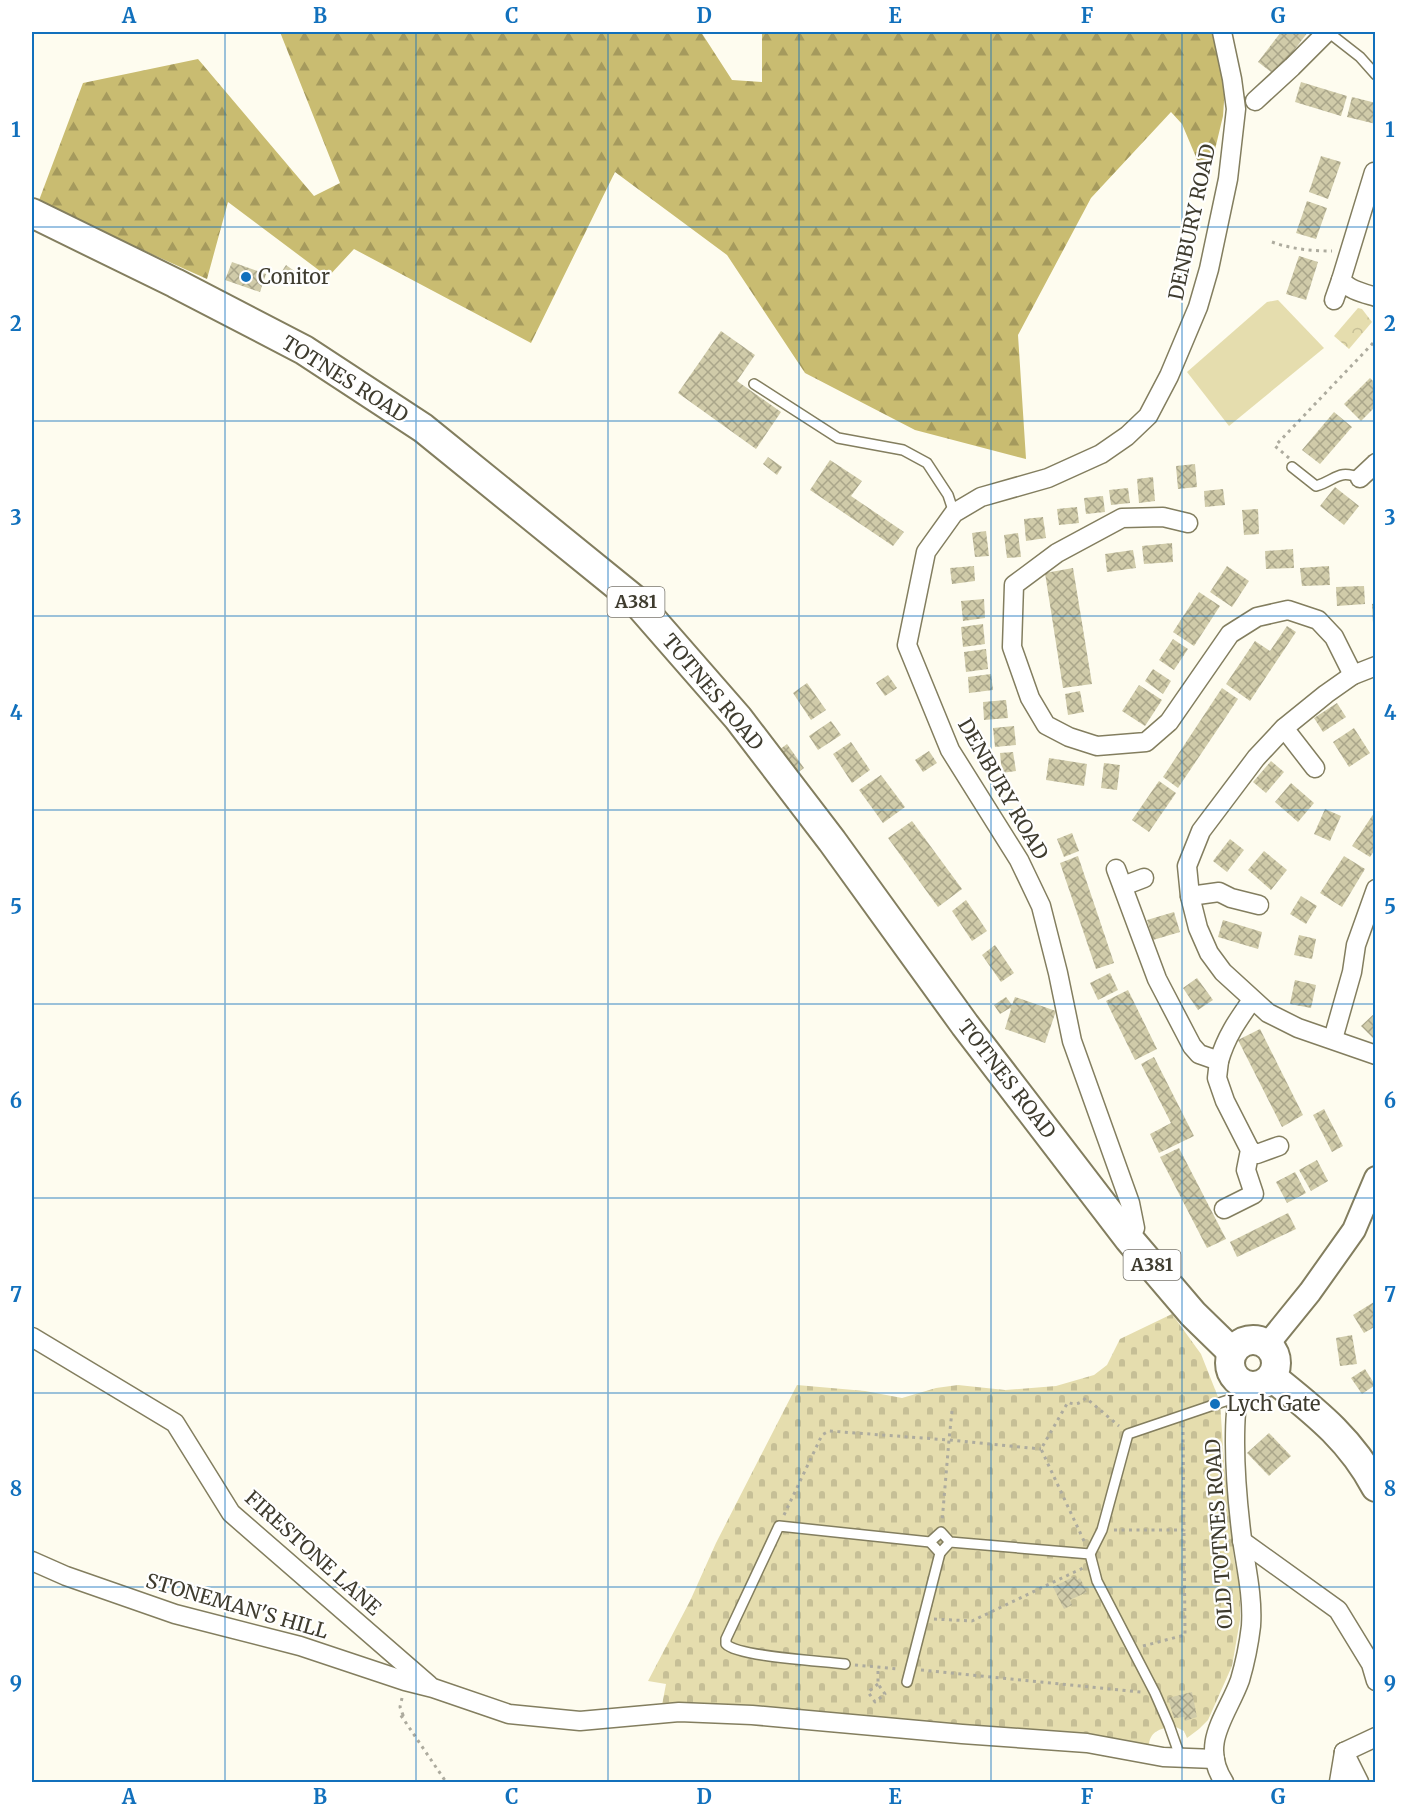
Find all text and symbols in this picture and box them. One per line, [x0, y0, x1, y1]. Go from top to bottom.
text: A [121, 3, 137, 28]
text: B [313, 3, 327, 28]
text: C [505, 3, 519, 28]
text: D [696, 3, 712, 28]
text: E [888, 3, 902, 28]
text: F [1081, 3, 1094, 28]
text: G [1271, 3, 1286, 28]
text: 1 [11, 117, 21, 142]
text: 1 [1385, 117, 1395, 142]
street label: DENBURY ROAD [1163, 142, 1220, 302]
place label: Conitor [258, 264, 330, 289]
marker: Conitor [239, 270, 253, 284]
text: 2 [10, 311, 22, 336]
text: 2 [1384, 311, 1396, 336]
street label: TOTNES ROAD [278, 330, 413, 427]
text: 3 [10, 505, 22, 530]
text: 3 [1384, 505, 1396, 530]
road number: A381 [608, 587, 664, 617]
street label: TOTNES ROAD [657, 628, 769, 755]
text: 4 [10, 700, 23, 725]
text: 4 [1384, 700, 1397, 725]
street label: DENBURY ROAD [953, 714, 1054, 864]
text: 5 [10, 894, 22, 919]
text: 5 [1384, 894, 1396, 919]
street label: TOTNES ROAD [953, 1014, 1062, 1143]
text: 6 [10, 1088, 22, 1113]
text: 6 [1384, 1088, 1396, 1113]
road number: A381 [1124, 1250, 1180, 1280]
text: 7 [10, 1282, 22, 1307]
text: 7 [1384, 1282, 1396, 1307]
place label: Lych Gate [1227, 1391, 1320, 1416]
marker: Lych Gate [1208, 1397, 1222, 1411]
street label: OLD TOTNES ROAD [1199, 1438, 1238, 1630]
text: 8 [10, 1476, 22, 1501]
text: 8 [1384, 1476, 1396, 1501]
street label: FIRESTONE LANE [240, 1485, 387, 1620]
street label: STONEMAN'S HILL [143, 1568, 332, 1644]
text: 9 [10, 1671, 22, 1696]
text: 9 [1384, 1671, 1396, 1696]
text: A [121, 1784, 137, 1809]
text: B [313, 1784, 327, 1809]
text: C [505, 1784, 519, 1809]
text: D [696, 1784, 712, 1809]
text: E [888, 1784, 902, 1809]
text: F [1081, 1784, 1094, 1809]
text: G [1271, 1784, 1286, 1809]

